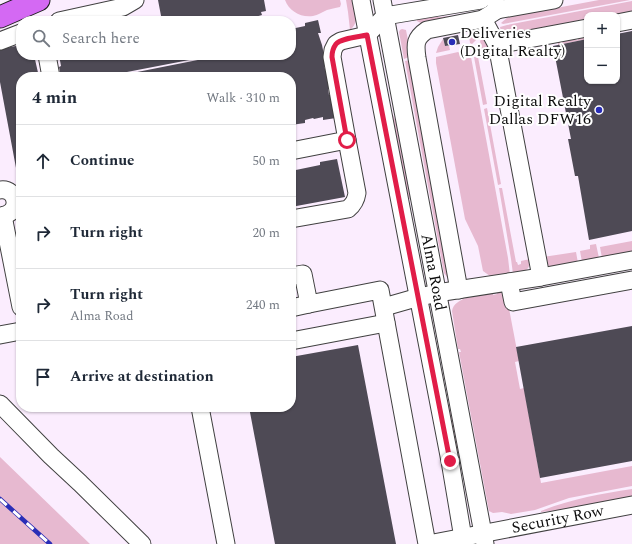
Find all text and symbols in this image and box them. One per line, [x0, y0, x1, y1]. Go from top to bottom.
map controls [584, 12, 620, 84]
button: + [584, 12, 620, 48]
search box [16, 16, 296, 60]
place label: Deliveries (Digital Realty) [460, 21, 565, 63]
icon: search [30, 27, 52, 49]
text: Search here [62, 27, 140, 50]
marker: Deliveries (Digital Realty) [447, 37, 457, 47]
button: − [584, 48, 620, 84]
text: 4 min [32, 85, 77, 111]
text: Walk · 310 m [206, 88, 280, 108]
place label: Digital Realty Dallas DFW16 [489, 89, 592, 131]
marker: Digital Realty Dallas DFW16 [594, 105, 604, 115]
route start [338, 131, 356, 149]
text: Continue [70, 149, 135, 172]
icon: ahead [32, 150, 54, 172]
text: 50 m [253, 151, 280, 171]
text: Turn right [70, 221, 143, 244]
icon: right [32, 222, 54, 244]
text: 20 m [253, 223, 280, 243]
street label: Alma Road [414, 232, 453, 313]
text: Turn right [70, 283, 143, 306]
icon: right [32, 294, 54, 316]
text: 240 m [246, 295, 280, 315]
text: Alma Road [70, 306, 133, 326]
text: Arrive at destination [70, 365, 214, 388]
icon: arrive [32, 366, 54, 388]
route end [441, 452, 459, 470]
street label: Security Row [510, 498, 607, 540]

